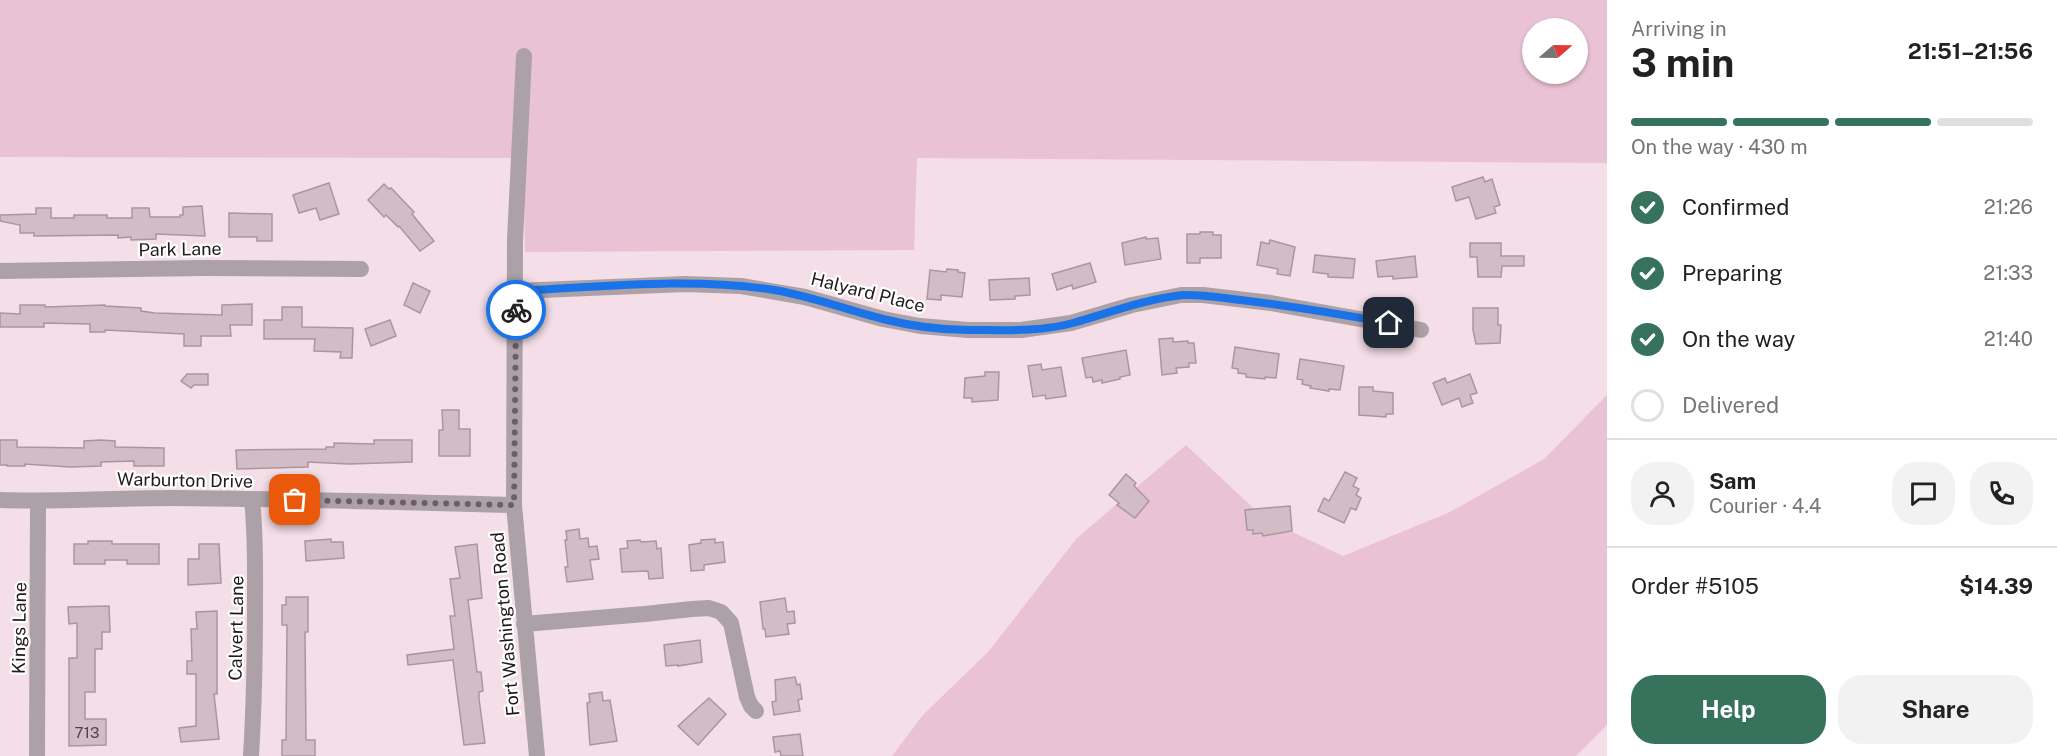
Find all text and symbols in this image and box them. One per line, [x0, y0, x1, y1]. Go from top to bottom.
text: Arriving in [1631, 17, 1726, 41]
north arrow [1522, 18, 1588, 84]
map controls [1522, 18, 1588, 84]
text: 21:51–21:56 [1908, 38, 2033, 64]
text: 3 min [1631, 40, 1734, 86]
text: On the way · 430 m [1631, 135, 1808, 159]
icon: check [1631, 191, 1664, 224]
text: Confirmed [1682, 194, 1789, 220]
text: 21:26 [1984, 195, 2033, 219]
street label: Park Lane [138, 238, 222, 260]
icon: check [1631, 257, 1664, 290]
text: Preparing [1682, 260, 1783, 286]
text: 21:33 [1983, 261, 2033, 285]
street label: Halyard Place [809, 268, 927, 316]
courier [486, 280, 546, 340]
icon: bike [500, 294, 533, 327]
pin [1363, 297, 1414, 348]
icon: home [1372, 306, 1405, 339]
icon: check [1631, 323, 1664, 356]
text: On the way [1682, 326, 1795, 352]
text: 21:40 [1984, 327, 2033, 351]
text: Delivered [1682, 392, 1779, 418]
button: person [1631, 462, 1694, 525]
button: chat [1892, 462, 1955, 525]
button: phone [1970, 462, 2033, 525]
street label: Warburton Drive [117, 468, 253, 492]
text: Sam [1709, 468, 1756, 494]
pin [269, 474, 320, 525]
icon: bag [278, 483, 311, 516]
text: Courier · 4.4 [1709, 494, 1821, 518]
street label: Fort Washington Road [486, 531, 524, 717]
text: Order #5105 [1631, 573, 1759, 599]
text: $14.39 [1959, 573, 2033, 599]
street label: Calvert Lane [225, 575, 247, 681]
street label: Kings Lane [8, 582, 30, 674]
button: Help [1631, 675, 1826, 744]
button: Share [1838, 675, 2033, 744]
house number: 713 [75, 724, 99, 741]

